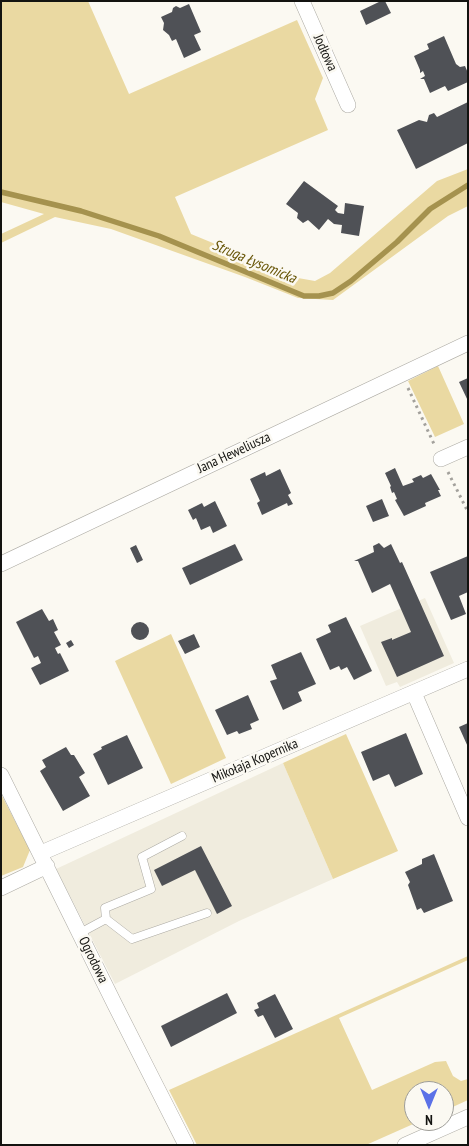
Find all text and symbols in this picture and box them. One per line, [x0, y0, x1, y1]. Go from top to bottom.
street label: Jodłowa [309, 32, 341, 74]
water label: Struga Łysomicka [209, 236, 299, 288]
street label: Jana Heweliusza [195, 429, 273, 477]
street label: Mikołaja Kopernika [209, 735, 301, 787]
street label: Ogrodowa [75, 934, 111, 986]
north arrow [404, 1081, 454, 1131]
text: N [425, 1111, 433, 1129]

